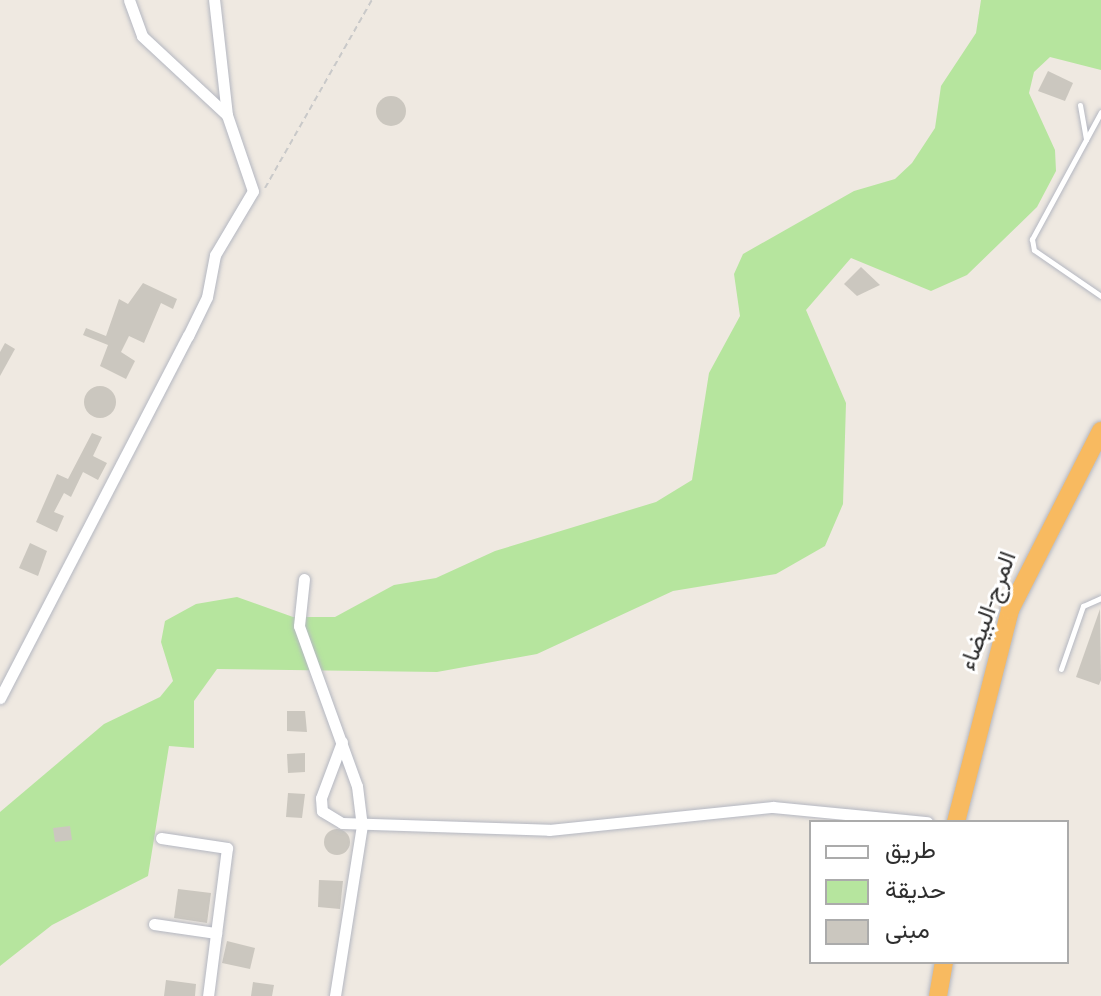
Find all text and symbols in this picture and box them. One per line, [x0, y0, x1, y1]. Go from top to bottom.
street label: المرج-البيضاء [953, 548, 1023, 674]
legend [809, 820, 1069, 964]
text: طريق [885, 836, 936, 864]
text: حديقة [885, 876, 946, 904]
text: مبنى [885, 916, 930, 944]

